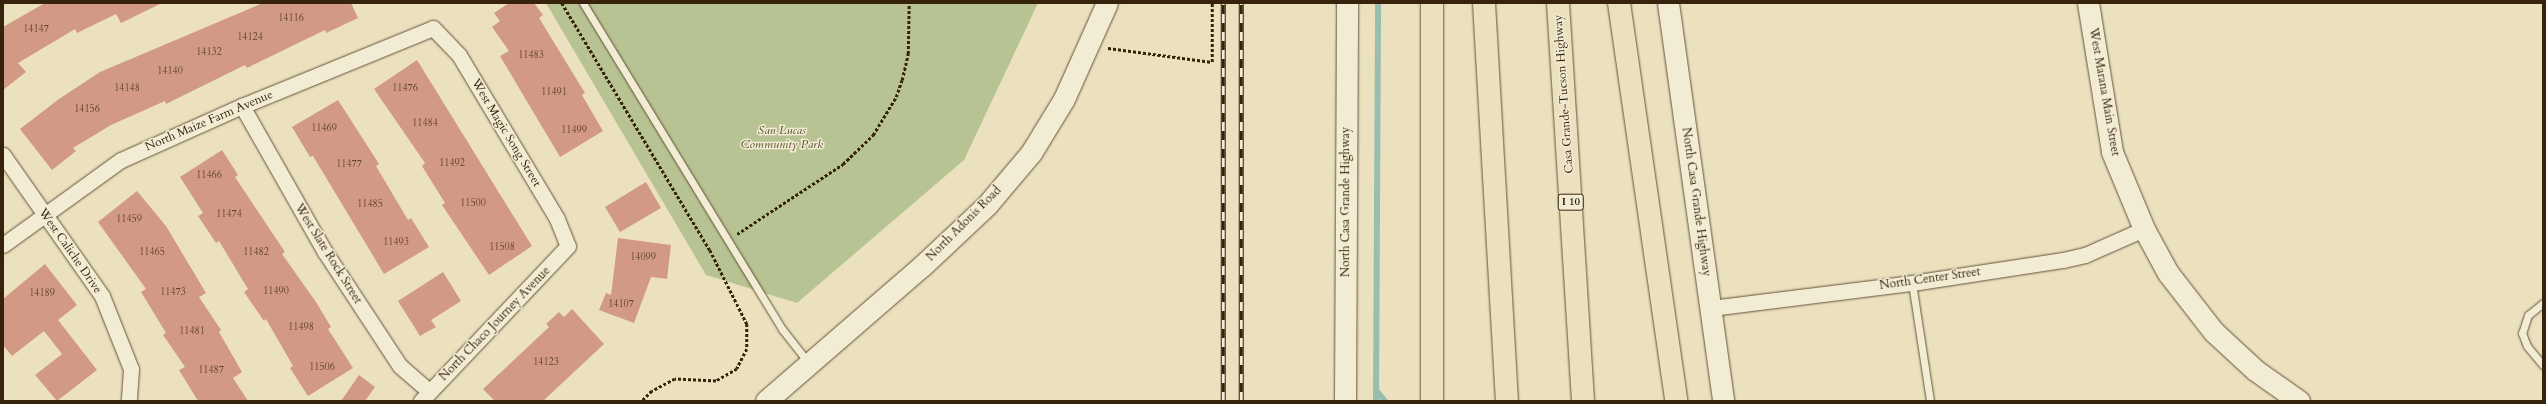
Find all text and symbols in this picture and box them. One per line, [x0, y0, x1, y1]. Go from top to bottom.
house number: 14116 [278, 13, 304, 25]
street label: Casa Grande-Tucson Highway [1551, 14, 1577, 174]
house number: 14147 [23, 24, 49, 36]
street label: West Marana Main Street [2086, 27, 2122, 157]
house number: 14124 [237, 32, 263, 44]
house number: 14132 [196, 47, 222, 59]
house number: 11483 [518, 50, 544, 62]
house number: 14140 [157, 66, 183, 78]
street label: West Magic Song Street [468, 77, 544, 189]
house number: 14148 [114, 83, 140, 95]
house number: 11476 [392, 83, 418, 95]
house number: 11491 [541, 87, 567, 99]
street label: North Maize Farm Avenue [143, 88, 275, 154]
house number: 14156 [74, 104, 100, 116]
house number: 11484 [412, 118, 438, 130]
house number: 11469 [311, 123, 337, 135]
park label: San Lucas Community Park [741, 124, 823, 152]
house number: 11499 [561, 125, 587, 137]
street label: North Casa Grande Highway [1339, 127, 1353, 277]
street label: North Casa Grande Highway [1678, 127, 1714, 277]
house number: 11492 [439, 158, 465, 170]
house number: 11477 [336, 159, 362, 171]
house number: 11466 [196, 170, 222, 182]
street label: North Adonis Road [924, 184, 1004, 264]
road number: I 10 [1557, 193, 1585, 211]
house number: 11500 [460, 198, 486, 210]
house number: 11485 [357, 199, 383, 211]
street label: West Slate Rock Street [291, 201, 365, 307]
street label: West Caliche Drive [35, 206, 105, 296]
house number: 11474 [216, 209, 242, 221]
house number: 11459 [116, 214, 142, 226]
house number: 11493 [383, 237, 409, 249]
house number: 11508 [489, 242, 515, 254]
house number: 11465 [139, 247, 165, 259]
house number: 11482 [243, 247, 269, 259]
house number: 14099 [630, 252, 656, 264]
street label: North Chaco Journey Avenue [437, 264, 553, 384]
street label: North Center Street [1879, 265, 1981, 293]
house number: 11490 [263, 286, 289, 298]
house number: 11473 [160, 287, 186, 299]
house number: 14189 [29, 288, 55, 300]
house number: 14107 [608, 299, 634, 311]
house number: 11498 [288, 322, 314, 334]
house number: 11481 [179, 326, 205, 338]
house number: 14123 [533, 357, 559, 369]
house number: 11506 [309, 362, 335, 374]
house number: 11487 [198, 365, 224, 377]

